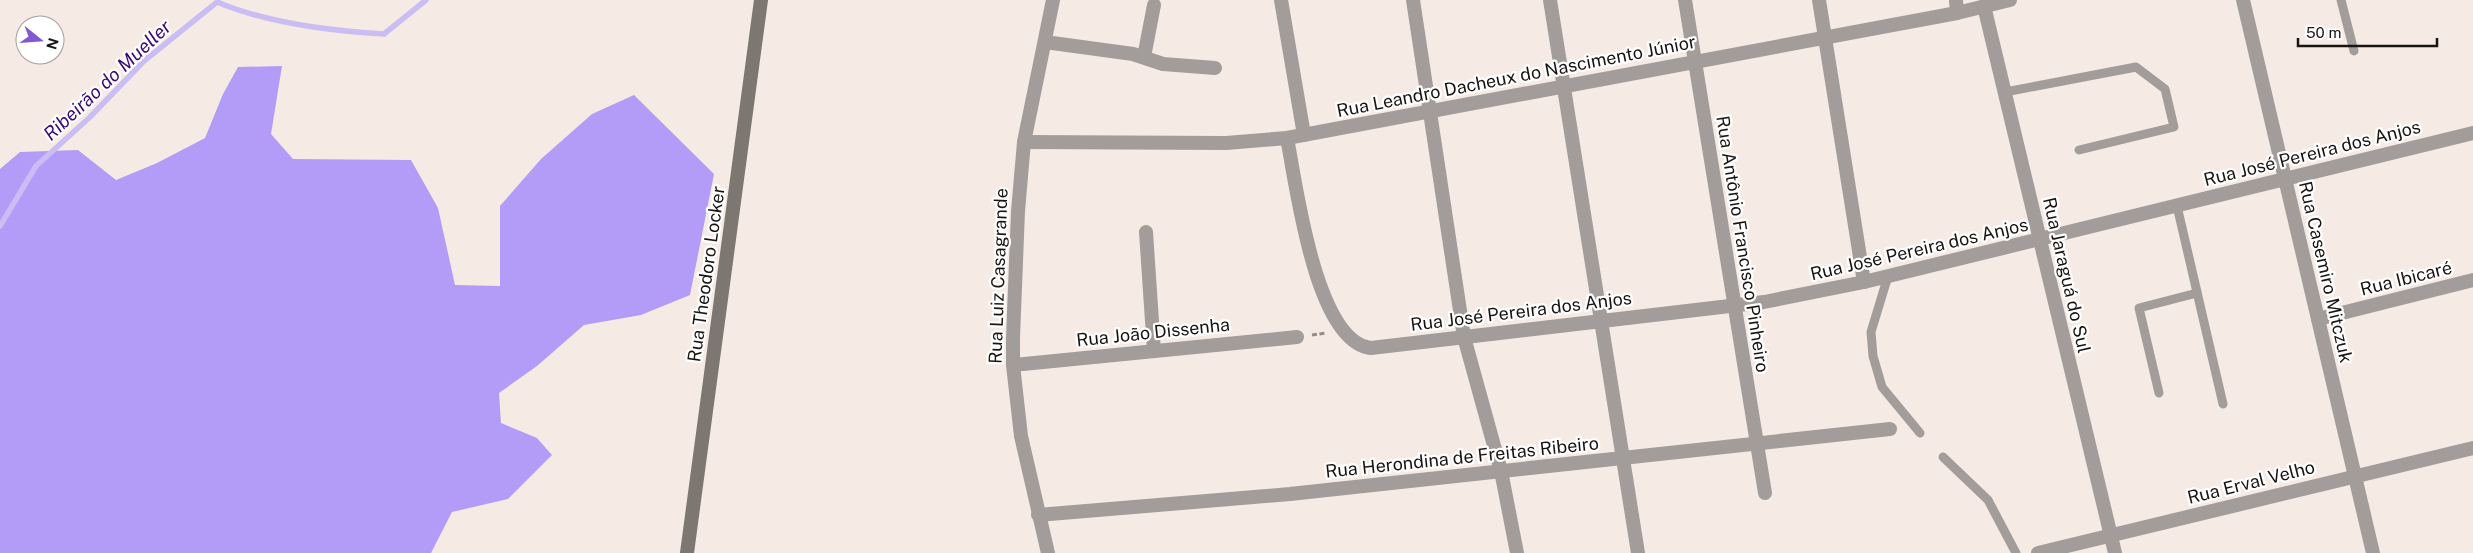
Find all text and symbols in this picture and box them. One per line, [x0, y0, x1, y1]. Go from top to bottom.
north arrow [15, 15, 65, 65]
water label: Ribeirão do Mueller [39, 15, 176, 145]
scale bar [2298, 15, 2437, 47]
text: 50 m [2306, 24, 2341, 41]
street label: Rua Leandro Dacheux do Nascimento Júnior [1335, 31, 1697, 121]
text: N [43, 36, 62, 51]
street label: Rua Antônio Francisco Pinheiro [1712, 114, 1774, 374]
street label: Rua José Pereira dos Anjos [2201, 116, 2423, 190]
street label: Rua Casemiro Mitczuk [2295, 179, 2357, 365]
street label: Rua Theodoro Locker [683, 185, 729, 363]
street label: Rua Luiz Casagrande [984, 188, 1012, 364]
street label: Rua Jaraguá do Sul [2039, 195, 2095, 355]
street label: Rua José Pereira dos Anjos [1808, 214, 2030, 284]
street label: Rua Ibicaré [2358, 256, 2454, 300]
street label: Rua José Pereira dos Anjos [1409, 287, 1633, 335]
street label: Rua João Dissenha [1075, 313, 1231, 351]
street label: Rua Herondina de Freitas Ribeiro [1324, 432, 1600, 482]
street label: Rua Erval Velho [2185, 456, 2317, 508]

